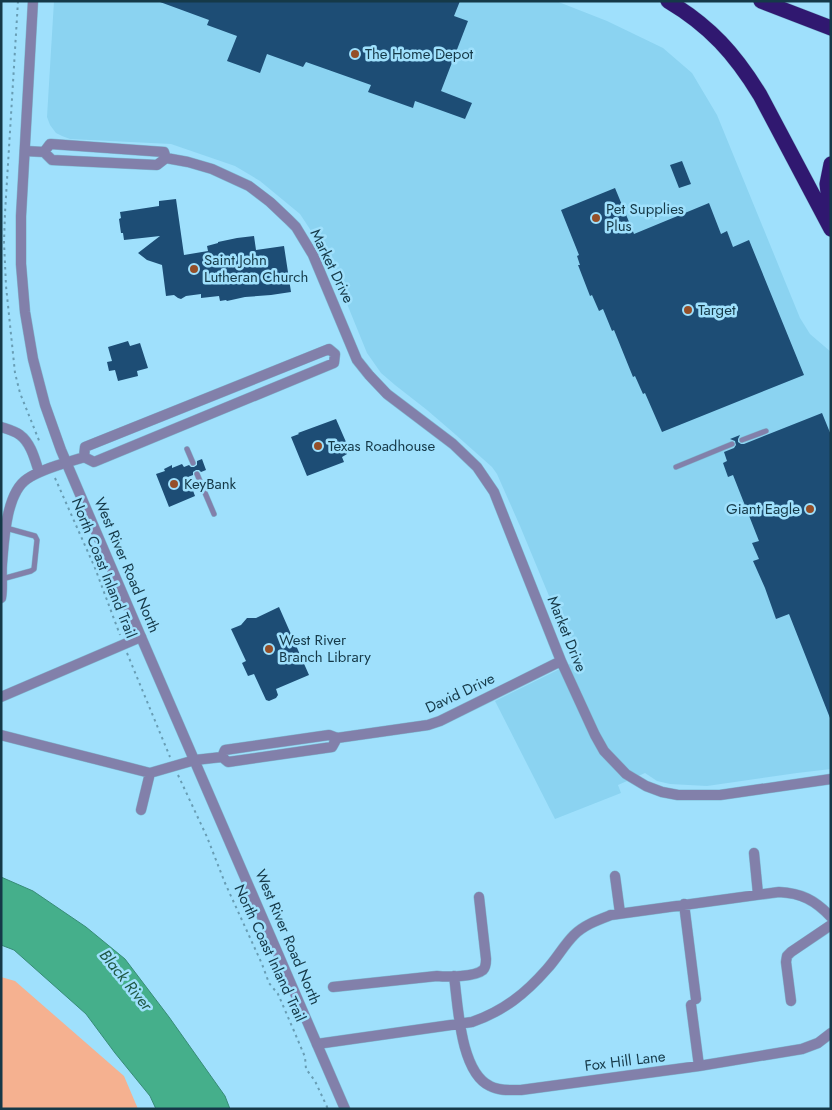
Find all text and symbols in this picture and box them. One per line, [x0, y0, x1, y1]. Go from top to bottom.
place label: The Home Depot [365, 43, 474, 65]
marker: The Home Depot [349, 48, 361, 60]
place label: Pet Supplies Plus [606, 198, 684, 237]
marker: Pet Supplies Plus [590, 212, 602, 224]
street label: Market Drive [305, 225, 360, 307]
place label: Saint John Lutheran Church [204, 249, 308, 288]
marker: Saint John Lutheran Church [188, 263, 200, 275]
place label: Target [698, 299, 736, 321]
marker: Target [682, 304, 694, 316]
place label: Texas Roadhouse [328, 435, 435, 457]
marker: Texas Roadhouse [312, 440, 324, 452]
place label: KeyBank [184, 473, 237, 495]
marker: KeyBank [168, 478, 180, 490]
street label: West River Road North [89, 494, 165, 636]
street label: North Coast Inland Trail [66, 495, 142, 641]
place label: Giant Eagle [726, 498, 800, 520]
marker: Giant Eagle [804, 503, 816, 515]
street label: Market Drive [542, 593, 592, 675]
place label: West River Branch Library [279, 629, 371, 668]
marker: West River Branch Library [263, 643, 275, 655]
street label: David Drive [422, 667, 499, 719]
street label: West River Road North [250, 866, 326, 1008]
street label: North Coast Inland Trail [228, 881, 312, 1025]
water label: Black River [94, 944, 159, 1017]
street label: Fox Hill Lane [583, 1045, 667, 1077]

